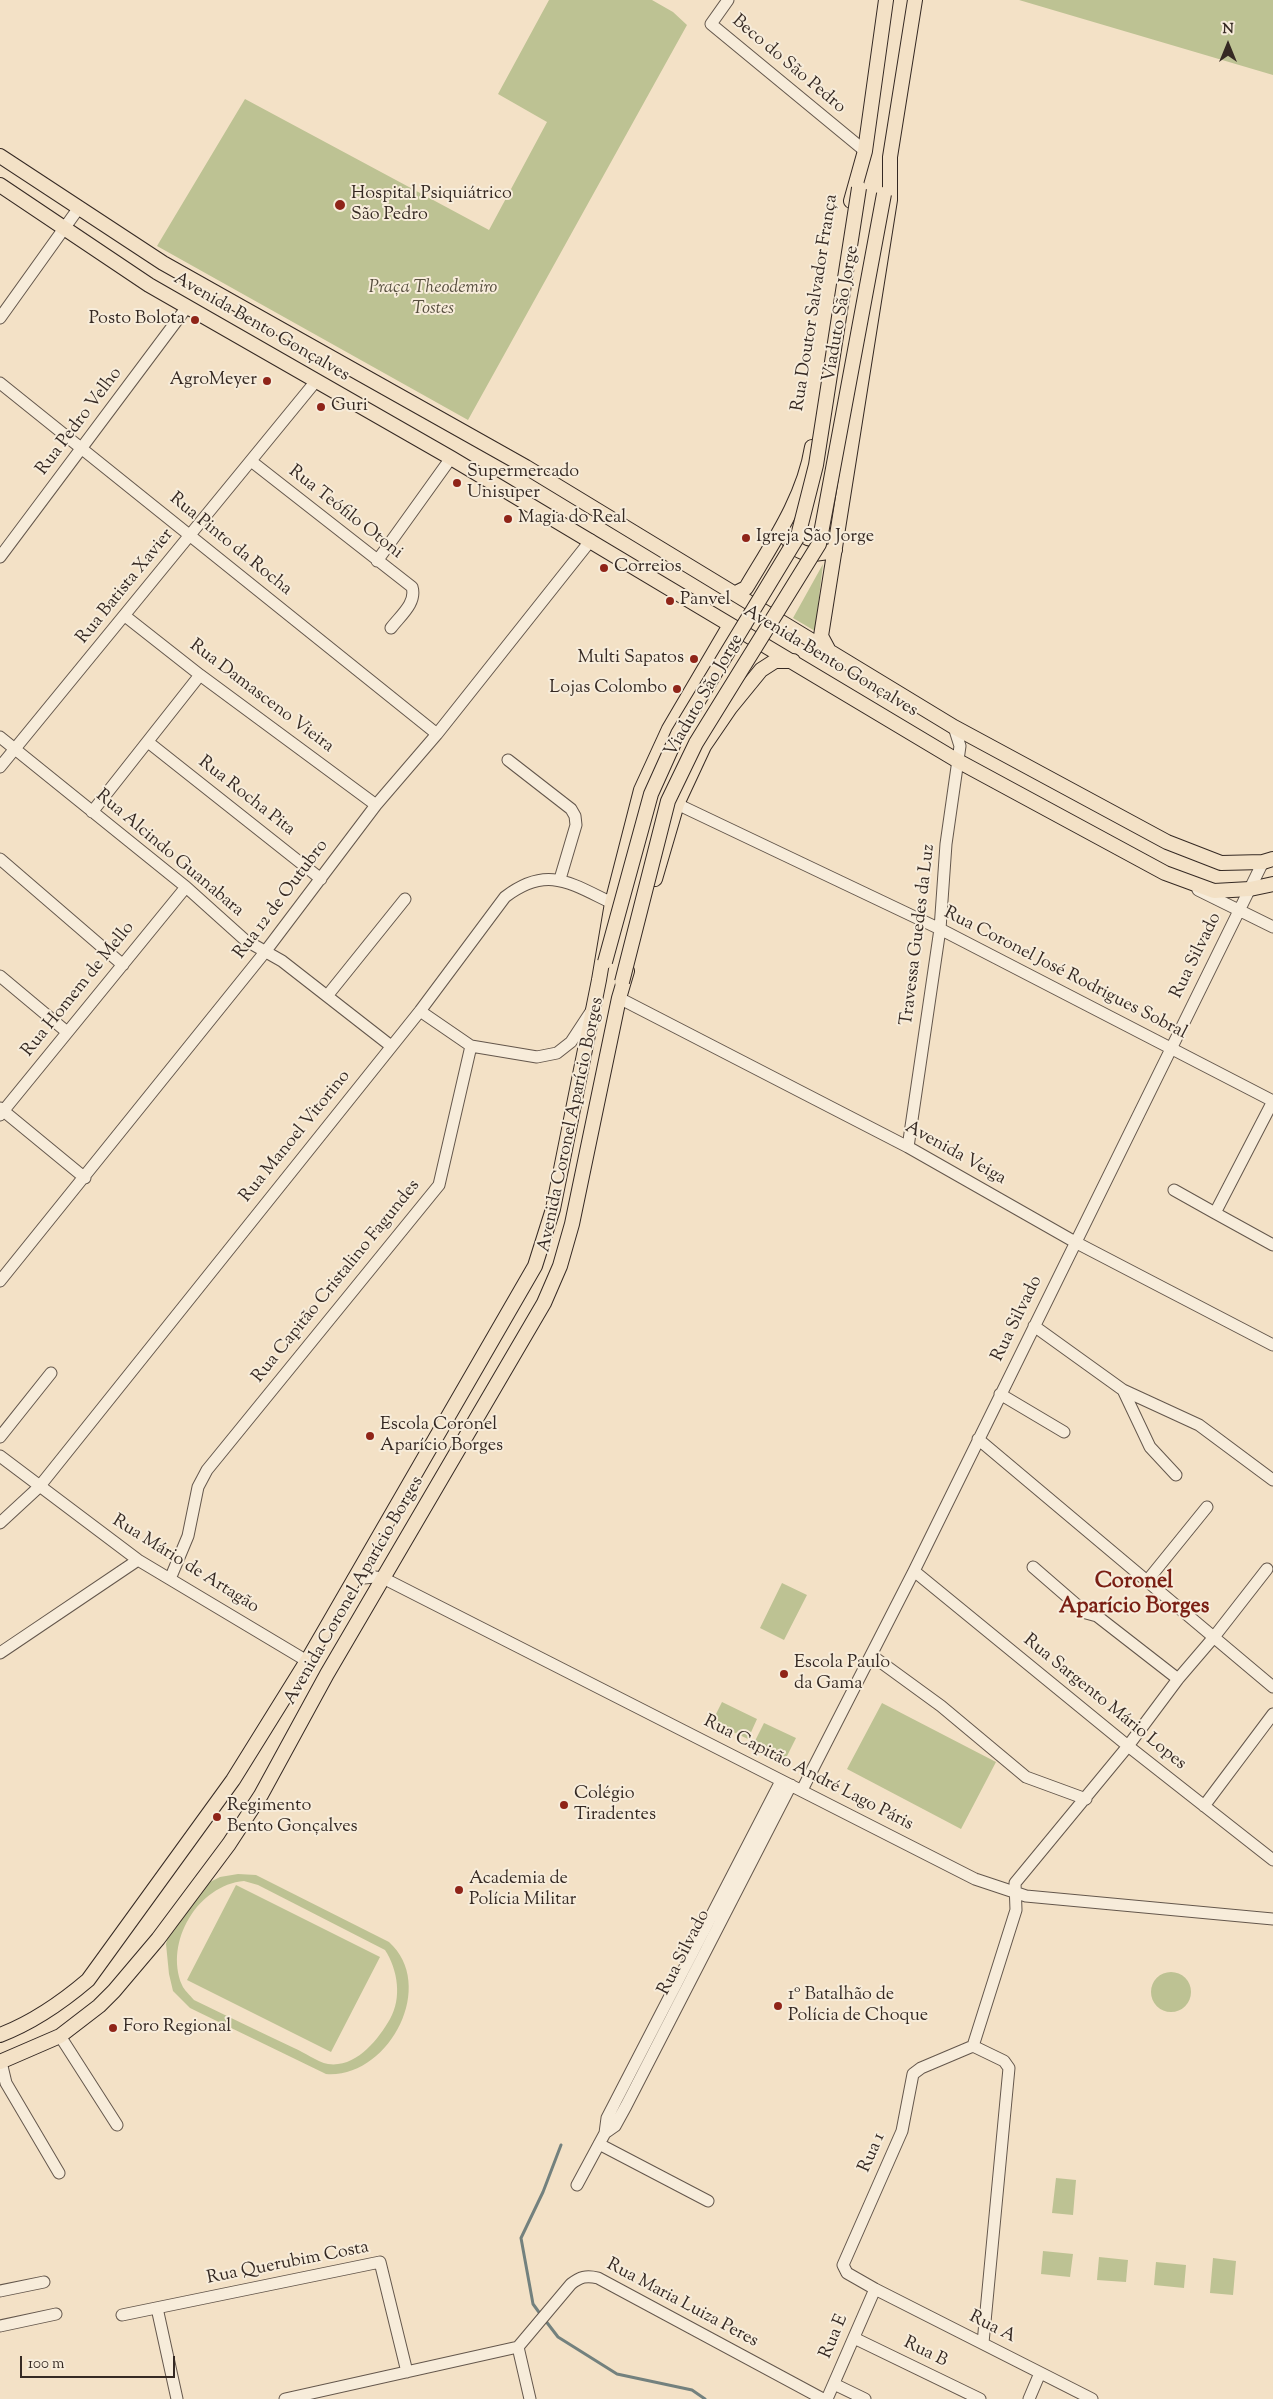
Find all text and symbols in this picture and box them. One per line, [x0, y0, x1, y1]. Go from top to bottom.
street label: Beco do São Pedro [727, 11, 849, 119]
north arrow [1203, 20, 1253, 70]
text: N [1222, 20, 1234, 40]
place label: Hospital Psiquiátrico São Pedro [351, 184, 512, 226]
street label: Rua Doutor Salvador França [788, 193, 844, 413]
marker: Hospital Psiquiátrico São Pedro [333, 198, 347, 212]
street label: Viaduto São Jorge [819, 244, 865, 384]
street label: Avenida Bento Gonçalves [169, 269, 353, 387]
park label: Praça Theodemiro Tostes [369, 278, 497, 320]
place label: Posto Bolota [89, 309, 185, 331]
marker: Posto Bolota [189, 314, 201, 326]
street label: Rua Pedro Velho [32, 364, 128, 480]
place label: AgroMeyer [169, 370, 257, 392]
marker: AgroMeyer [261, 375, 273, 387]
place label: Guri [331, 396, 368, 418]
marker: Guri [315, 401, 327, 413]
street label: Rua Teófilo Otoni [283, 462, 407, 564]
place label: Supermercado Unisuper [467, 462, 579, 504]
marker: Supermercado Unisuper [451, 477, 463, 489]
street label: Rua Pinto da Rocha [164, 489, 296, 601]
place label: Magia do Real [518, 508, 626, 530]
marker: Magia do Real [502, 513, 514, 525]
street label: Rua Batista Xavier [73, 525, 179, 649]
place label: Igreja São Jorge [756, 527, 874, 549]
marker: Igreja São Jorge [740, 532, 752, 544]
place label: Correios [614, 557, 682, 579]
marker: Correios [598, 562, 610, 574]
place label: Panvel [680, 590, 731, 612]
marker: Panvel [664, 595, 676, 607]
street label: Avenida Bento Gonçalves [739, 601, 921, 723]
street label: Viaduto São Jorge [661, 631, 749, 761]
street label: Rua Damasceno Vieira [184, 636, 338, 758]
place label: Multi Sapatos [577, 648, 684, 670]
marker: Multi Sapatos [688, 653, 700, 665]
place label: Lojas Colombo [549, 678, 667, 700]
marker: Lojas Colombo [671, 683, 683, 695]
street label: Rua Rocha Pita [193, 752, 299, 842]
street label: Rua Alcindo Guanabara [91, 786, 247, 922]
street label: Rua 12 de Outubro [230, 836, 334, 964]
street label: Travessa Guedes da Luz [897, 843, 941, 1027]
street label: Rua Coronel José Rodrigues Sobral [940, 903, 1190, 1045]
street label: Rua Silvado [1167, 910, 1227, 1002]
street label: Rua Homem de Mello [18, 918, 140, 1062]
street label: Avenida Coronel Aparício Borges [534, 996, 610, 1254]
street label: Rua Manoel Vitorino [236, 1067, 356, 1207]
street label: Avenida Veiga [901, 1117, 1009, 1191]
street label: Rua Capitão Cristalino Fagundes [248, 1176, 426, 1388]
street label: Rua Silvado [988, 1273, 1048, 1365]
place label: Escola Coronel Aparício Borges [380, 1415, 503, 1458]
marker: Escola Coronel Aparício Borges [364, 1430, 376, 1442]
street label: Avenida Coronel Aparício Borges [281, 1473, 429, 1709]
street label: Rua Mário de Artagão [108, 1511, 262, 1619]
district label: Coronel Aparício Borges [1059, 1570, 1209, 1622]
street label: Rua Sargento Mário Lopes [1018, 1630, 1190, 1776]
place label: Escola Paulo da Gama [794, 1653, 890, 1696]
marker: Escola Paulo da Gama [778, 1668, 790, 1680]
street label: Rua Capitão André Lago Páris [700, 1712, 916, 1836]
place label: Colégio Tiradentes [574, 1784, 656, 1826]
place label: Regimento Bento Gonçalves [227, 1796, 358, 1838]
marker: Colégio Tiradentes [558, 1799, 570, 1811]
marker: Regimento Bento Gonçalves [211, 1811, 223, 1823]
place label: Academia de Polícia Militar [469, 1869, 576, 1912]
marker: Academia de Polícia Militar [453, 1884, 465, 1896]
street label: Rua Silvado [654, 1907, 716, 1999]
place label: 1º Batalhão de Polícia de Choque [788, 1985, 928, 2028]
marker: 1º Batalhão de Polícia de Choque [772, 2000, 784, 2012]
place label: Foro Regional [123, 2017, 231, 2039]
marker: Foro Regional [107, 2022, 119, 2034]
street label: Rua 1 [855, 2130, 891, 2176]
street label: Rua Querubim Costa [205, 2238, 371, 2290]
street label: Rua Maria Luiza Peres [602, 2255, 762, 2353]
street label: Rua A [965, 2307, 1019, 2349]
street label: Rua E [816, 2312, 854, 2362]
street label: Rua B [899, 2333, 951, 2373]
scale bar [22, 2346, 178, 2378]
text: 100 m [28, 2354, 64, 2375]

